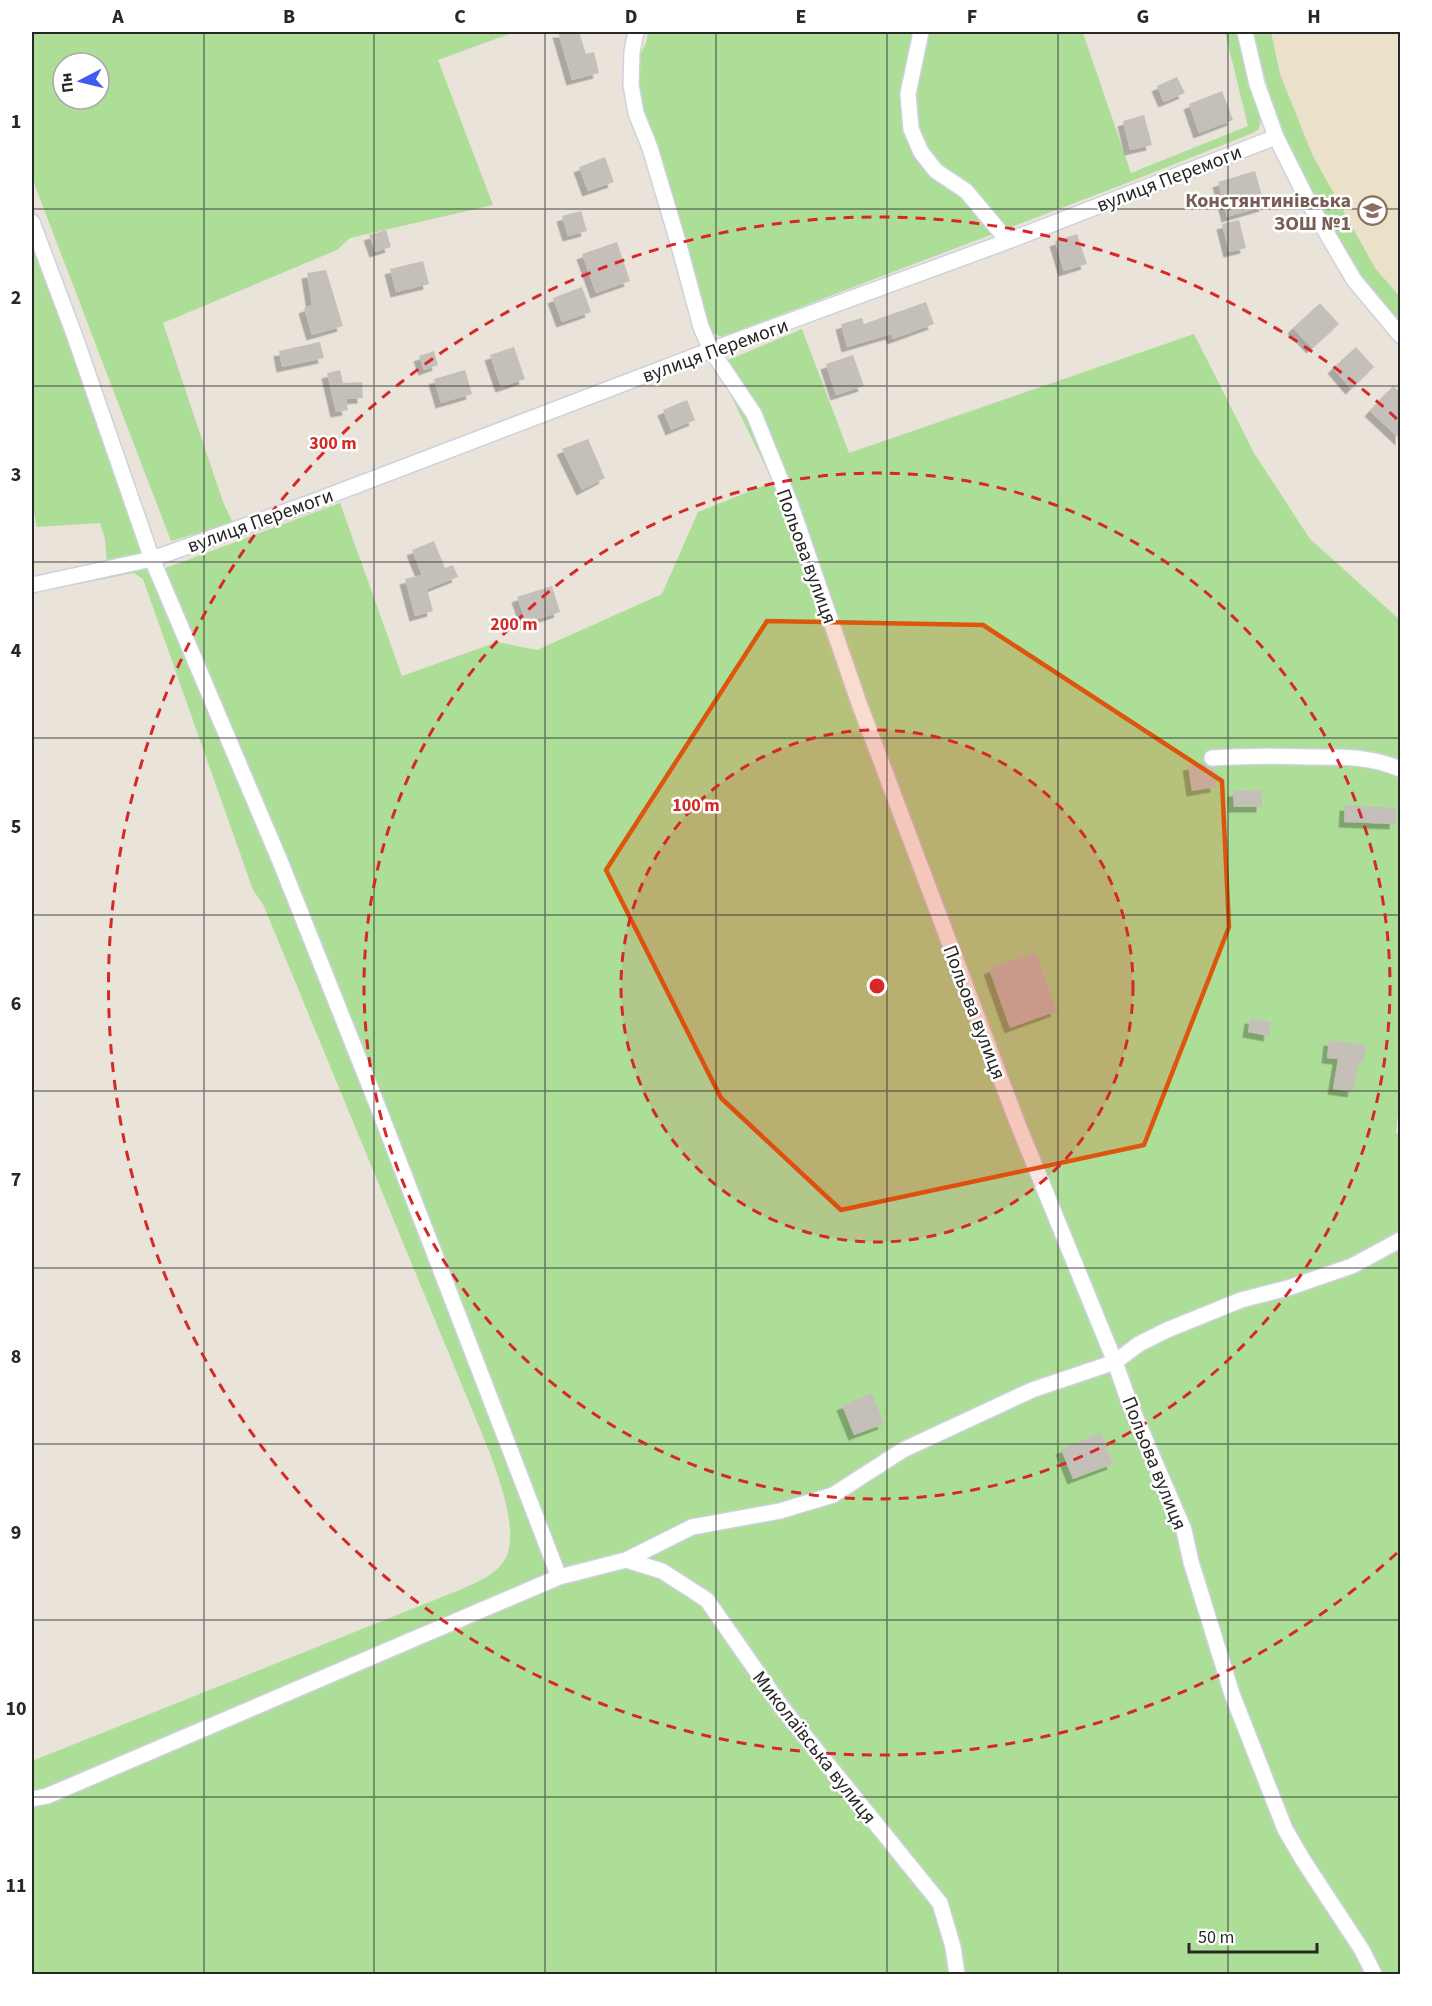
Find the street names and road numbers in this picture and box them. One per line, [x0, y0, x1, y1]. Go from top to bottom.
street label: вулиця Перемоги [1093, 138, 1246, 220]
street label: вулиця Перемоги [638, 312, 792, 390]
street label: вулиця Перемоги [183, 482, 337, 560]
street label: Польова вулиця [769, 485, 843, 628]
street label: Польова вулиця [936, 941, 1013, 1084]
street label: Польова вулиця [1115, 1392, 1194, 1534]
street label: Миколаївська вулиця [745, 1665, 883, 1830]

